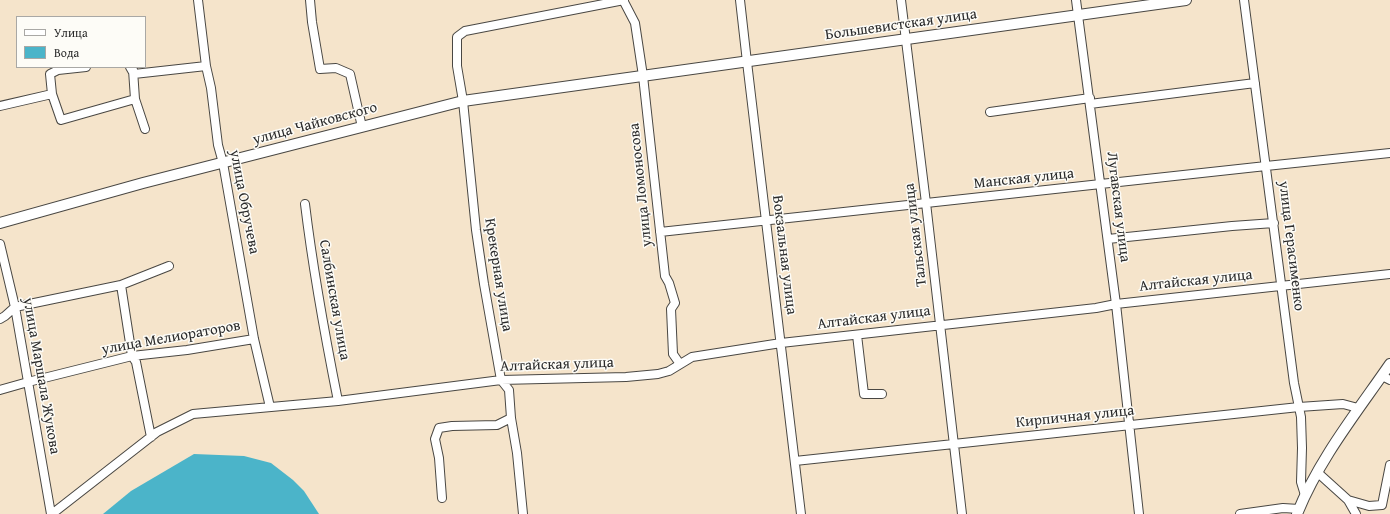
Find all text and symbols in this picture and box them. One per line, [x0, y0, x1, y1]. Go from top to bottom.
street label: Большевистская улица [824, 5, 978, 45]
legend [16, 16, 146, 68]
text: Улица [54, 24, 88, 41]
text: Вода [54, 44, 79, 61]
street label: улица Чайковского [251, 99, 379, 149]
street label: улица Ломоносова [626, 122, 656, 248]
street label: улица Обручева [225, 148, 263, 256]
street label: Лугавская улица [1102, 151, 1134, 263]
street label: Манская улица [973, 165, 1075, 193]
street label: улица Герасименко [1274, 180, 1308, 312]
street label: Тальская улица [901, 182, 931, 288]
street label: Вокзальная улица [768, 194, 800, 316]
street label: Крекерная улица [480, 217, 516, 333]
street label: Салбинская улица [315, 238, 353, 362]
street label: Алтайская улица [1139, 266, 1253, 296]
street label: улица Маршала Жукова [18, 296, 64, 456]
street label: Алтайская улица [816, 302, 932, 334]
street label: улица Мелиораторов [100, 317, 242, 359]
street label: Алтайская улица [500, 354, 614, 376]
street label: Кирпичная улица [1015, 402, 1135, 432]

